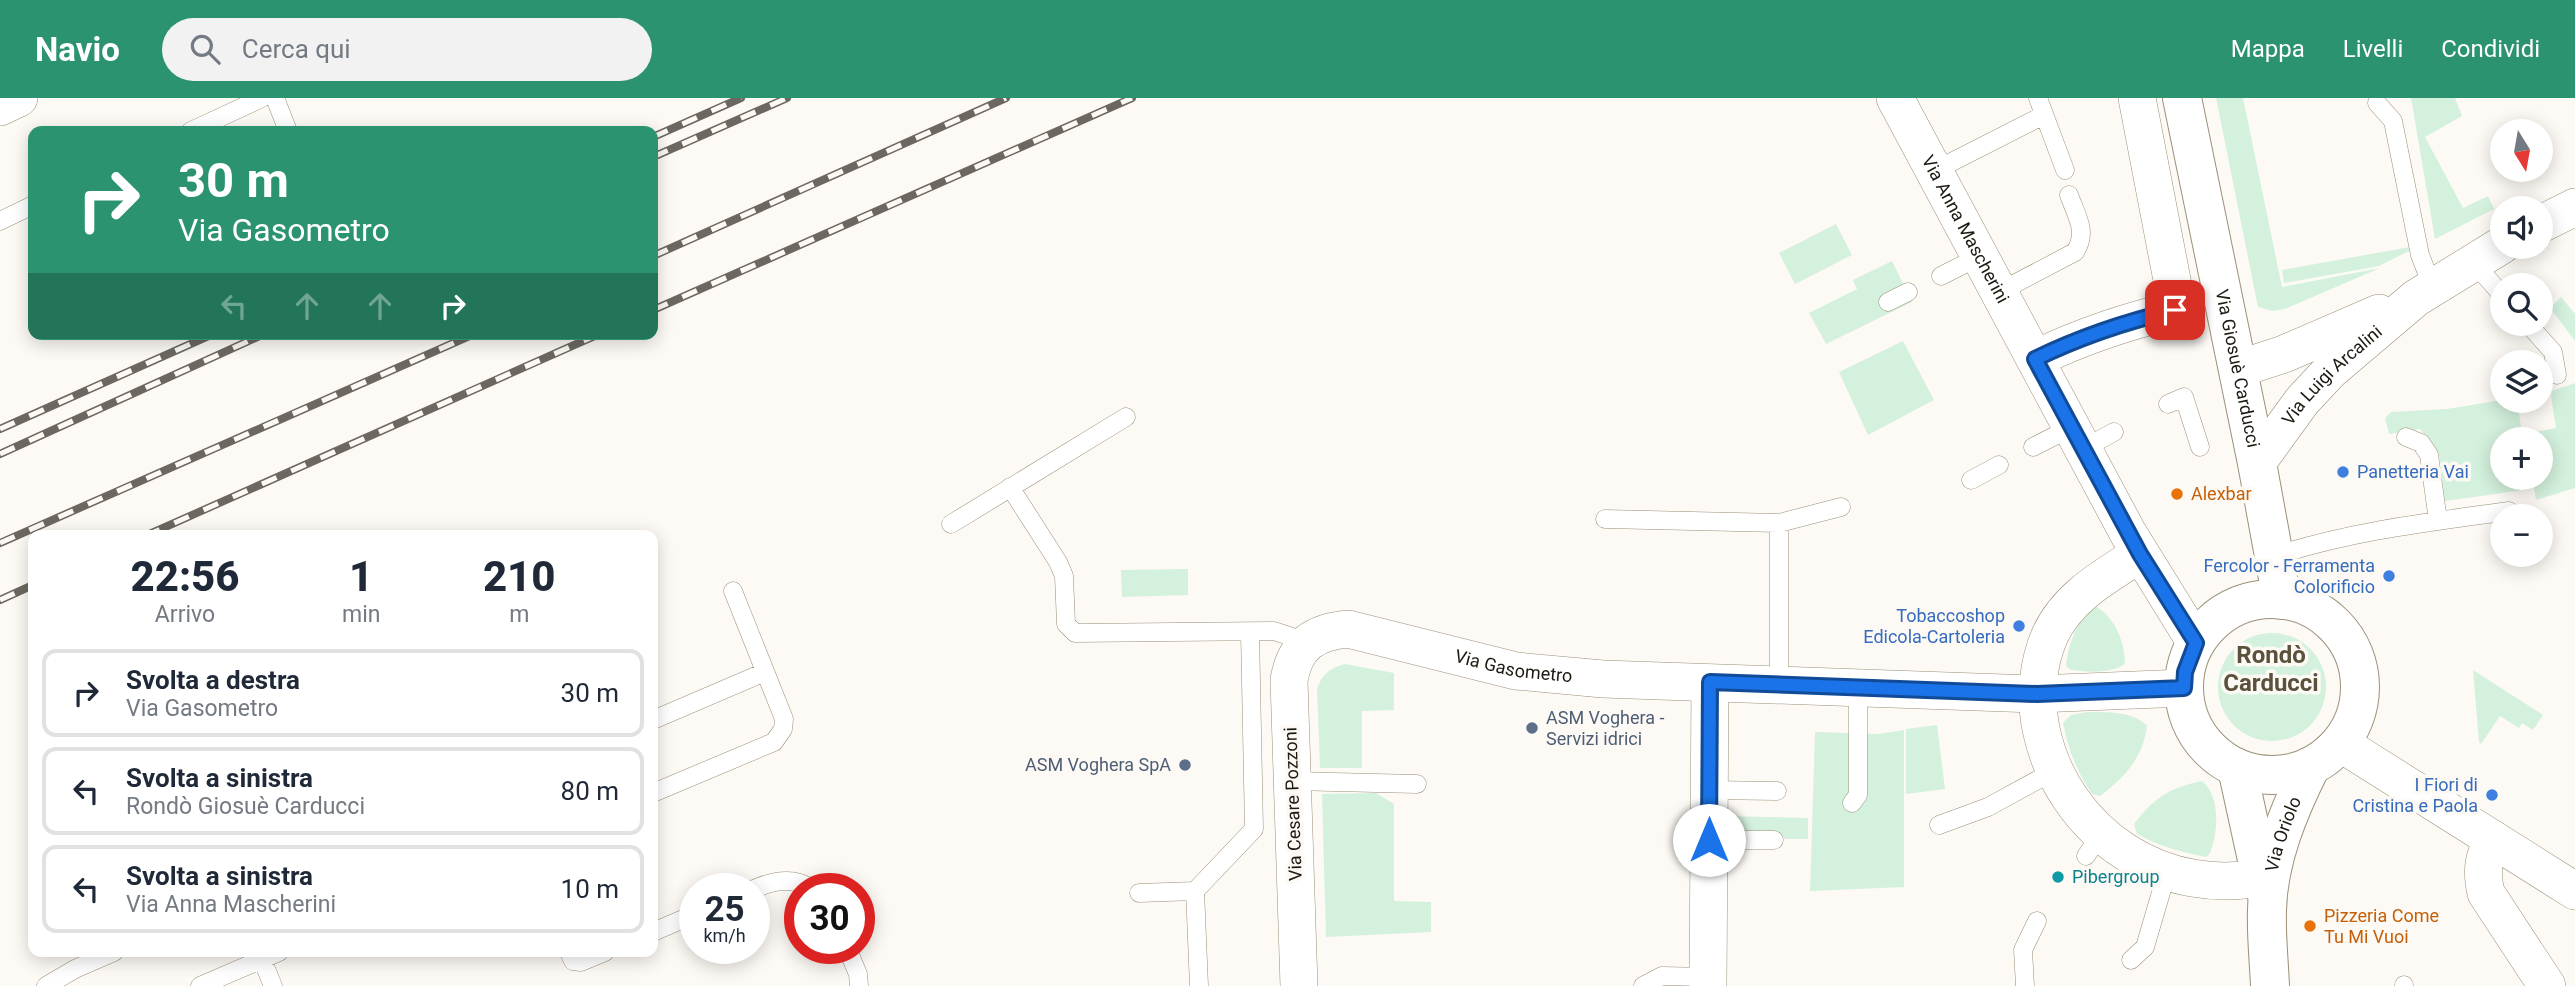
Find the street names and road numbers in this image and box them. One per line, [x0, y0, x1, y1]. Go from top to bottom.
street label: Via Anna Mascherini [1918, 152, 2014, 307]
street label: Via Giosuè Carducci [2212, 287, 2265, 449]
street label: Via Luigi Arcalini [2277, 321, 2386, 429]
street label: Via Gasometro [1453, 645, 1573, 686]
street label: Via Cesare Pozzoni [1279, 727, 1306, 881]
street label: Via Oriolo [2261, 793, 2305, 874]

